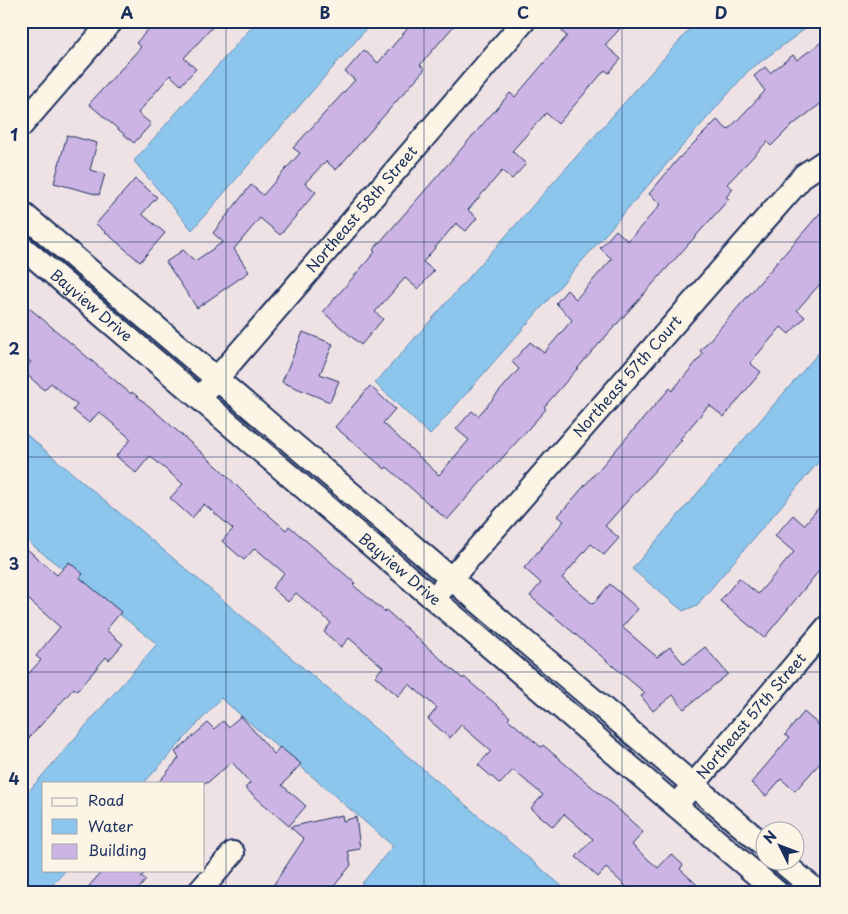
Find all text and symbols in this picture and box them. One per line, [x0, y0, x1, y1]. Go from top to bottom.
text: A [121, 0, 134, 24]
text: B [320, 0, 331, 24]
text: C [517, 0, 529, 24]
text: D [715, 0, 727, 24]
text: 1 [10, 122, 18, 146]
street label: Northeast 58th Street [300, 140, 422, 277]
street label: Bayview Drive [46, 263, 138, 347]
street label: Northeast 57th Court [567, 310, 686, 442]
text: 2 [8, 336, 20, 360]
street label: Bayview Drive [354, 526, 447, 610]
text: 3 [9, 551, 19, 575]
street label: Northeast 57th Street [690, 647, 811, 783]
text: 4 [9, 766, 20, 790]
legend [42, 782, 205, 872]
text: Road [88, 788, 124, 811]
text: Water [88, 814, 133, 837]
north arrow [756, 822, 806, 872]
text: N [758, 826, 781, 848]
text: Building [88, 838, 147, 861]

